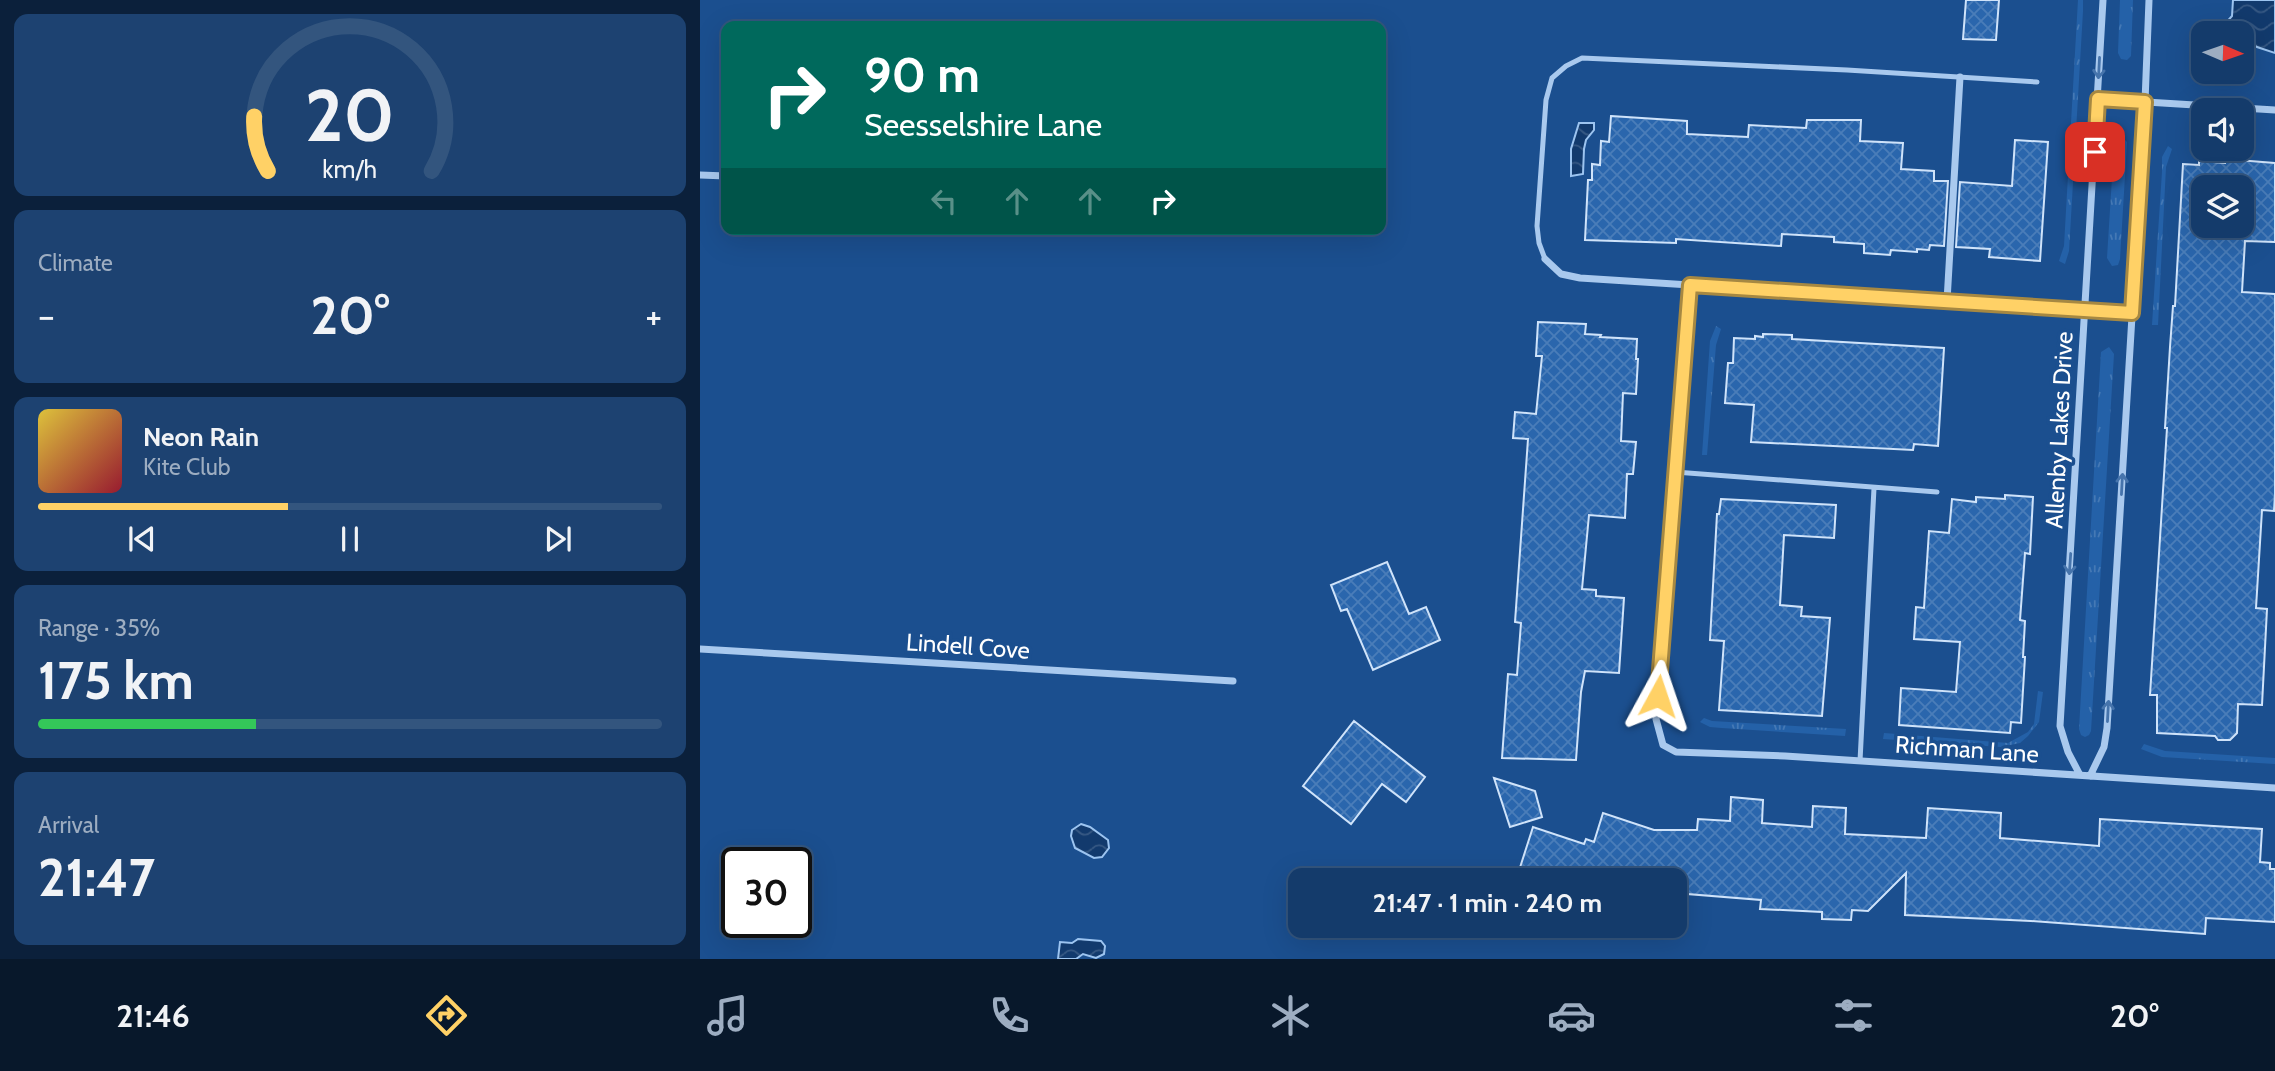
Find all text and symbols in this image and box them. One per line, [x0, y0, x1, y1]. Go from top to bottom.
north arrow [2191, 21, 2254, 84]
map controls [2191, 21, 2254, 238]
text: 90 m [864, 45, 980, 104]
icon: right [749, 49, 840, 140]
one-way arrow [2093, 56, 2106, 79]
text: 20 [305, 71, 395, 159]
button: sound [2191, 98, 2254, 161]
text: Seesselshire Lane [864, 105, 1102, 144]
pin [2065, 122, 2125, 182]
icon: arrive [2076, 133, 2114, 171]
text: km/h [323, 154, 377, 184]
button: layers [2191, 175, 2254, 238]
icon: left [925, 182, 963, 220]
icon: ahead [998, 182, 1036, 220]
icon: ahead [1071, 182, 1109, 220]
icon: right [1144, 182, 1182, 220]
text: Climate [38, 249, 113, 277]
text: 20° [310, 284, 390, 347]
text: − [38, 292, 55, 339]
text: + [645, 292, 662, 339]
street label: Allenby Lakes Drive [2039, 331, 2079, 529]
text: Neon Rain [143, 421, 259, 453]
text: Kite Club [143, 453, 230, 481]
one-way arrow [2115, 473, 2128, 496]
icon: previous [123, 520, 161, 558]
icon: pause [331, 520, 369, 558]
icon: next [539, 520, 577, 558]
one-way arrow [2064, 553, 2077, 576]
text: Range · 35% [38, 614, 160, 642]
street label: Lindell Cove [905, 627, 1031, 665]
text: 175 km [38, 649, 194, 712]
position arrow [1621, 659, 1695, 733]
one-way arrow [2102, 700, 2115, 723]
street label: Richman Lane [1894, 730, 2040, 768]
text: Arrival [38, 811, 99, 839]
text: 21:47 [38, 846, 155, 909]
speed limit sign: 30 [721, 847, 812, 938]
text: 21:47 · 1 min · 240 m [1373, 887, 1602, 919]
icon: directions [422, 991, 471, 1040]
icon: music [703, 991, 752, 1040]
icon: phone [985, 991, 1034, 1040]
icon: climate [1266, 991, 1315, 1040]
icon: car [1547, 991, 1596, 1040]
icon: filters [1829, 991, 1878, 1040]
text: 21:46 [116, 996, 190, 1035]
text: 20° [2110, 996, 2159, 1035]

